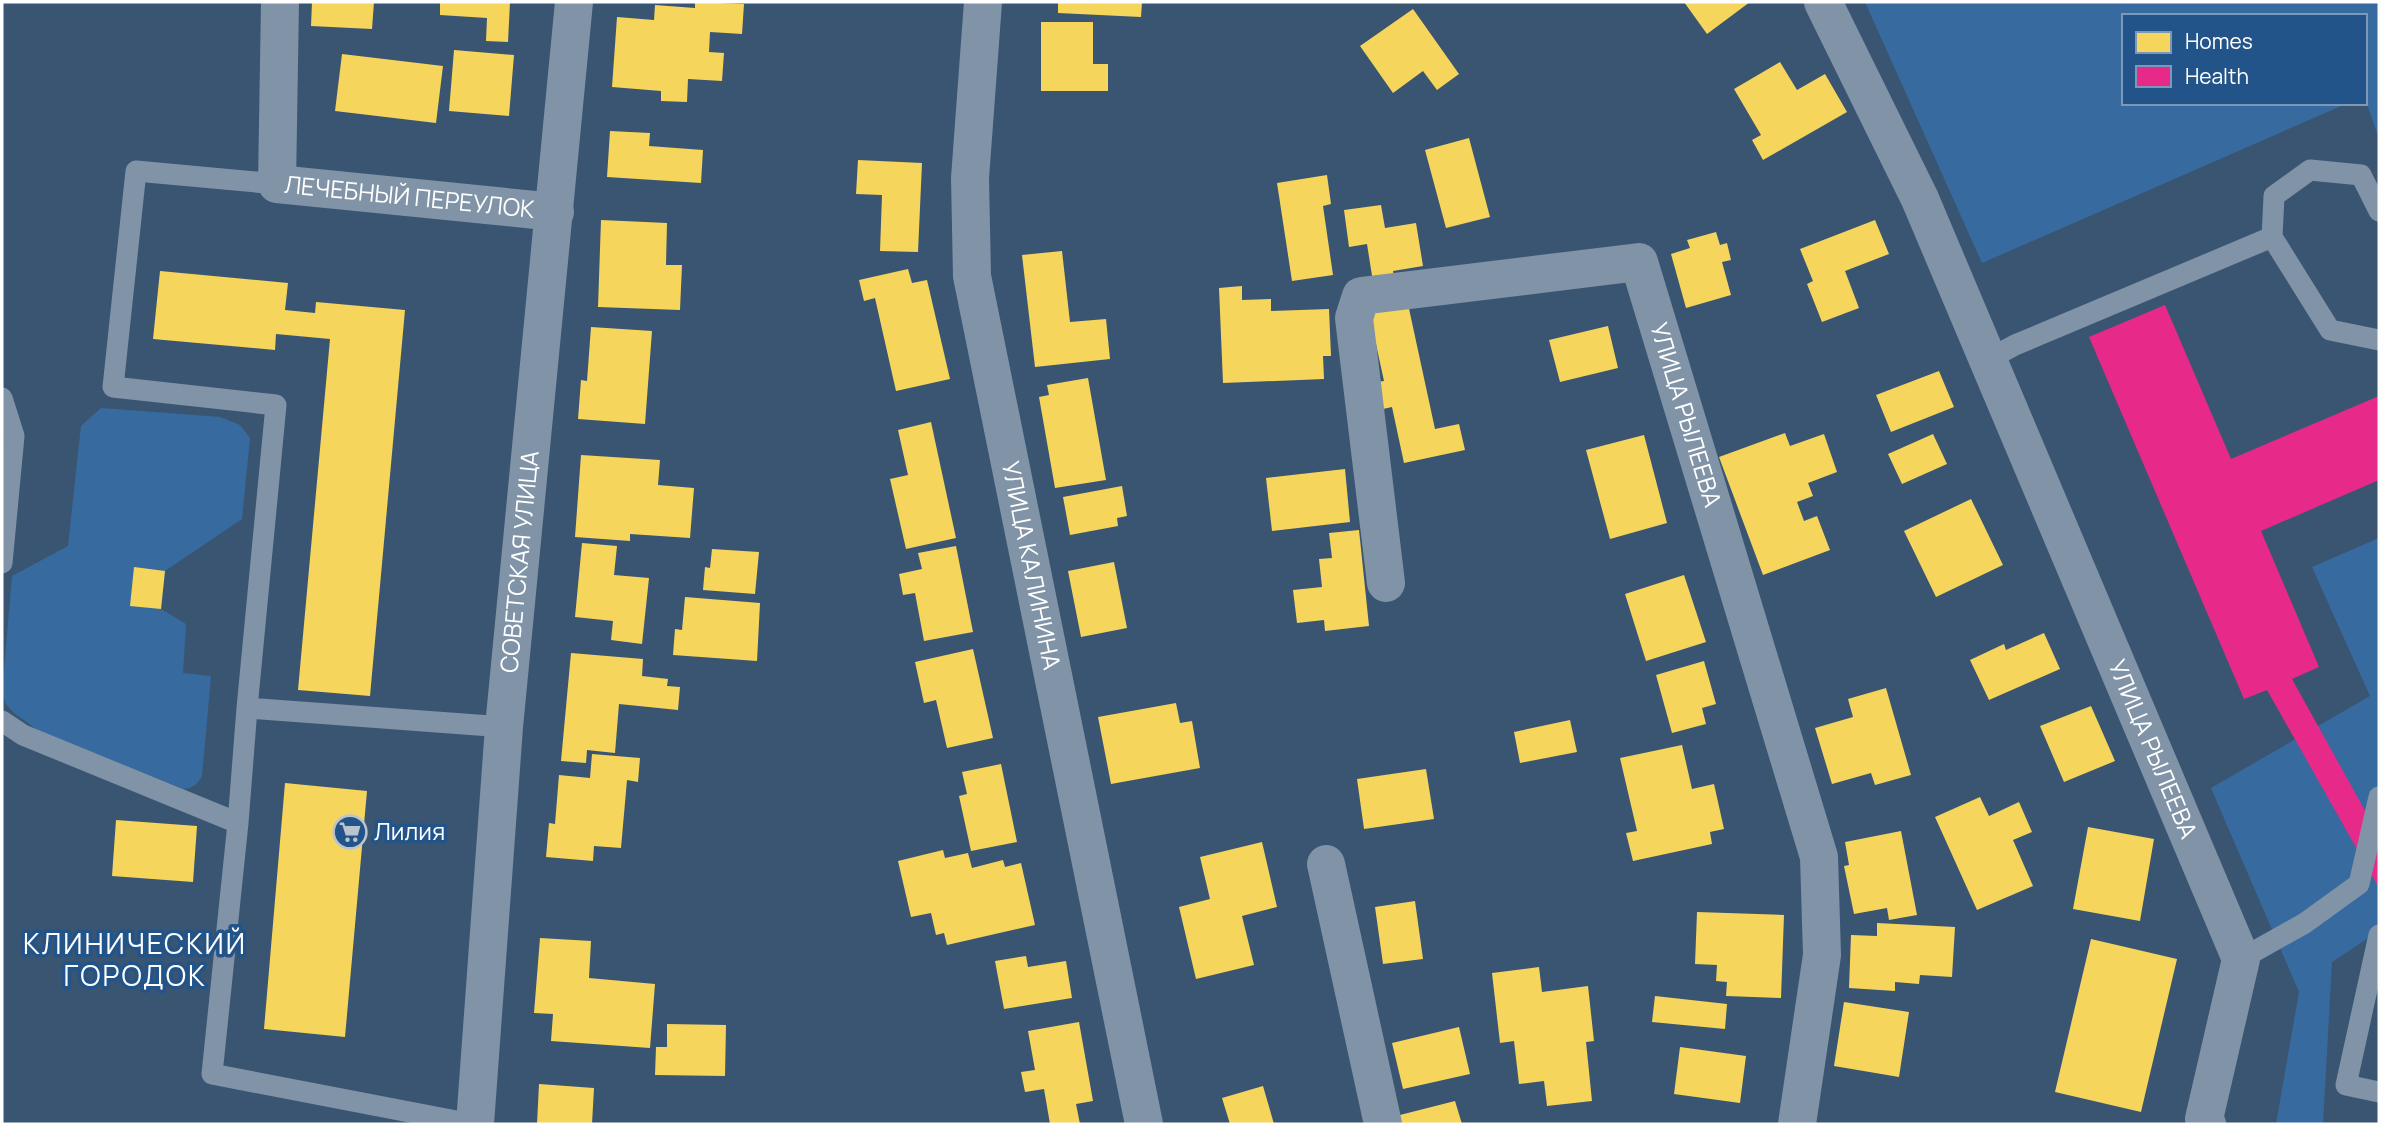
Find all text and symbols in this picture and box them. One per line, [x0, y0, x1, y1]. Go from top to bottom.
legend [2122, 14, 2367, 105]
text: Homes [2185, 27, 2253, 55]
text: Health [2185, 62, 2249, 90]
street label: ЛЕЧЕБНЫЙ ПЕРЕУЛОК [283, 167, 537, 225]
street label: УЛИЦА РЫЛЕЕВА [1643, 318, 1730, 511]
street label: СОВЕТСКАЯ УЛИЦА [491, 449, 546, 674]
street label: УЛИЦА КАЛИНИНА [995, 458, 1069, 672]
street label: УЛИЦА РЫЛЕЕВА [2101, 654, 2206, 843]
supermarket icon: Лилия [331, 813, 369, 851]
place label: Лилия [374, 814, 445, 847]
district label: КЛИНИЧЕСКИЙ ГОРОДОК [23, 924, 247, 994]

